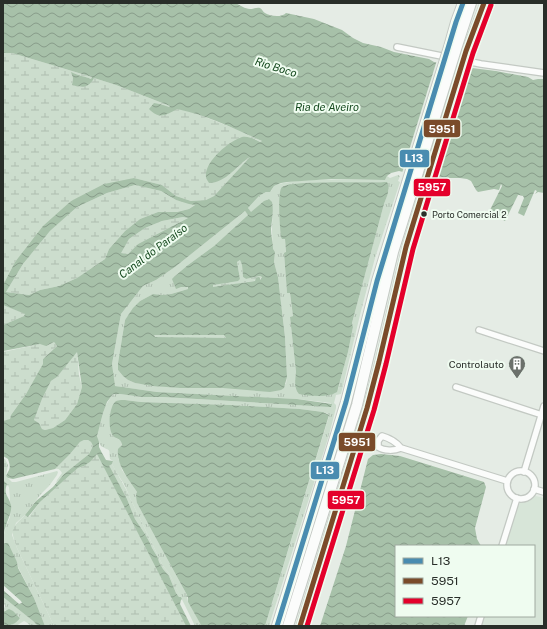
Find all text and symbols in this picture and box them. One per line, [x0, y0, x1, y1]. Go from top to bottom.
water label: Rio Boco [254, 55, 298, 79]
water label: Ria de Aveiro [295, 101, 359, 113]
line badge: 5951 [423, 119, 461, 138]
text: 5951 [429, 123, 455, 135]
line badge: L13 [399, 149, 430, 168]
text: L13 [405, 152, 423, 164]
line badge: 5957 [413, 178, 451, 197]
text: 5957 [418, 181, 447, 193]
marker: Porto Comercial 2 [419, 209, 429, 219]
place label: Porto Comercial 2 [432, 209, 507, 220]
water label: Canal do Paraíso [117, 221, 189, 281]
building icon: Controlauto [507, 354, 527, 379]
place label: Controlauto [449, 358, 504, 370]
line badge: 5951 [338, 432, 376, 452]
text: 5951 [344, 436, 370, 448]
line badge: L13 [310, 461, 340, 480]
text: L13 [316, 464, 334, 476]
line badge: 5957 [327, 490, 365, 510]
text: 5957 [332, 494, 361, 506]
legend [395, 545, 535, 617]
text: L13 [431, 554, 450, 568]
text: 5951 [431, 574, 459, 588]
text: 5957 [431, 594, 461, 608]

